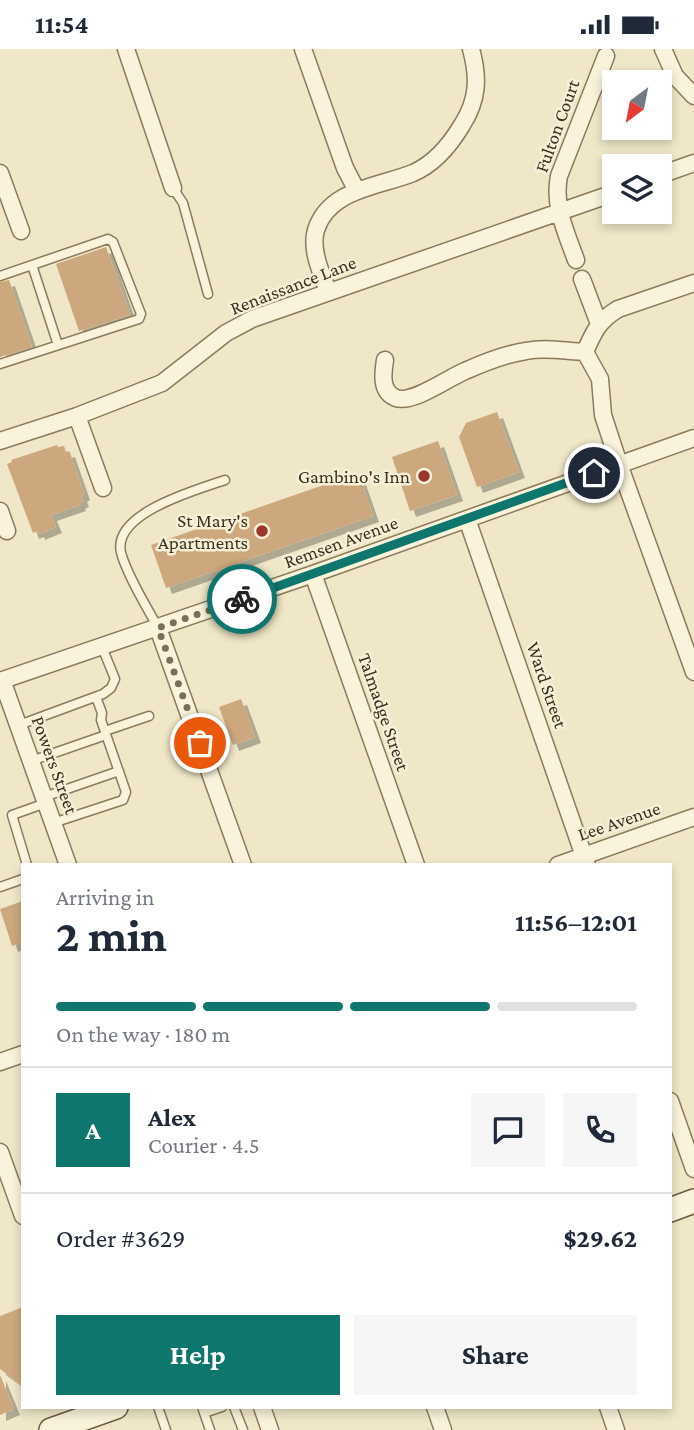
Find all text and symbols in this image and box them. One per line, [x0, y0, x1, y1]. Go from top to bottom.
text: 11:54 [35, 10, 88, 39]
north arrow [602, 70, 672, 140]
map controls [602, 70, 672, 224]
street label: Fulton Court [531, 76, 584, 175]
button: layers [602, 154, 672, 224]
street label: Renaissance Lane [227, 251, 359, 319]
pin [564, 443, 624, 503]
icon: home [575, 454, 613, 492]
place label: Gambino's Inn [298, 466, 410, 487]
marker: Gambino's Inn [416, 468, 432, 484]
place label: St Mary's Apartments [158, 510, 248, 553]
street label: Remsen Avenue [281, 512, 401, 572]
marker: St Mary's Apartments [254, 523, 270, 539]
courier [207, 564, 277, 634]
icon: bike [223, 580, 261, 618]
street label: Ward Street [522, 639, 572, 732]
street label: Talmadge Street [354, 650, 414, 774]
street label: Powers Street [28, 713, 83, 818]
pin [170, 713, 230, 773]
icon: bag [181, 724, 219, 762]
street label: Lee Avenue [575, 797, 663, 845]
text: Arriving in [56, 884, 154, 910]
text: 11:56–12:01 [515, 908, 637, 937]
text: 2 min [56, 910, 167, 961]
text: On the way · 180 m [56, 1021, 230, 1047]
button: chat [471, 1093, 545, 1167]
button: phone [563, 1093, 637, 1167]
text: Alex [148, 1103, 196, 1132]
text: A [85, 1116, 101, 1145]
text: Courier · 4.5 [148, 1132, 260, 1158]
text: Order #3629 [56, 1224, 185, 1253]
text: $29.62 [564, 1224, 637, 1253]
button: Help [56, 1315, 340, 1395]
button: Share [354, 1315, 637, 1395]

